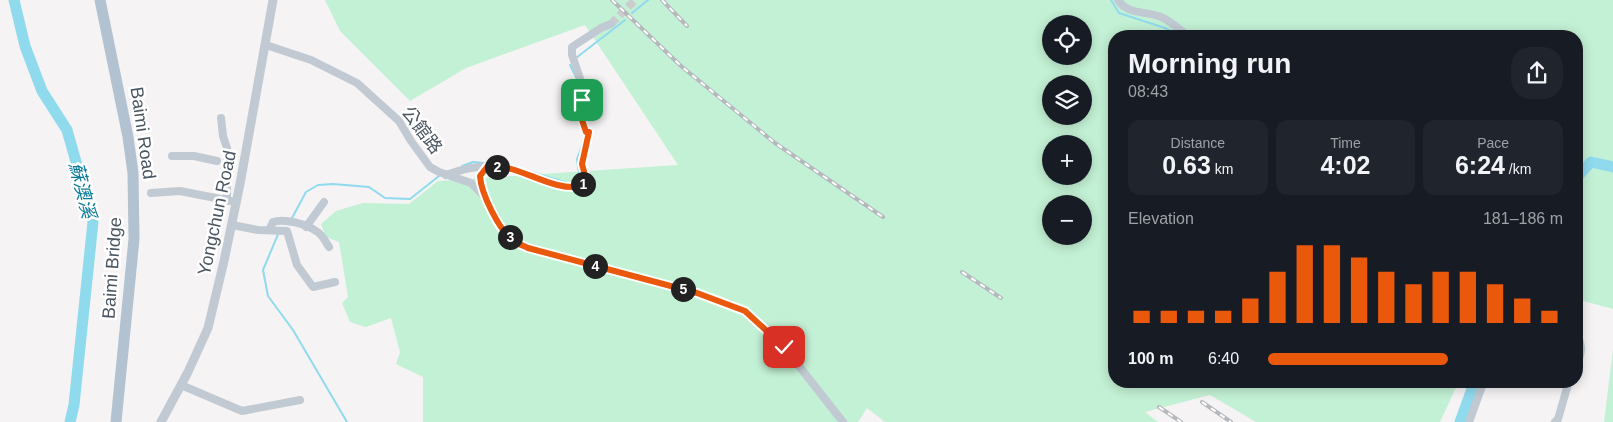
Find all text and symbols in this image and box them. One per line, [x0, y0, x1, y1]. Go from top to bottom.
map controls [1042, 15, 1092, 245]
button: locate [1042, 15, 1092, 65]
button: share [1511, 47, 1563, 99]
text: Morning run [1128, 48, 1291, 79]
button: layers [1042, 75, 1092, 125]
pin [561, 79, 603, 121]
text: 08:43 [1128, 83, 1168, 100]
street label: Baimi Road [127, 86, 159, 180]
icon: arrive [568, 86, 596, 114]
street label: 公館路 [398, 102, 446, 158]
button: + [1042, 135, 1092, 185]
text: Distance [1171, 135, 1225, 151]
text: Time [1330, 135, 1361, 151]
text: Pace [1477, 135, 1509, 151]
street label: Yongchun Road [194, 149, 240, 277]
text: 0.63 [1162, 151, 1211, 179]
text: 4:02 [1320, 151, 1371, 179]
text: 6:24 [1455, 151, 1505, 179]
pin: 2 [484, 154, 510, 180]
text: 2 [494, 159, 501, 175]
water label: 蘇澳溪 [65, 160, 100, 223]
text: km [1211, 161, 1233, 177]
text: /km [1505, 161, 1531, 177]
pin: 1 [570, 172, 596, 196]
text: 1 [580, 176, 587, 192]
button: − [1042, 195, 1092, 245]
text: Elevation [1128, 210, 1194, 227]
text: 181–186 m [1483, 210, 1563, 227]
street label: Baimi Bridge [98, 216, 126, 320]
pin: 3 [498, 224, 522, 250]
text: 3 [507, 229, 514, 245]
pin: 4 [582, 254, 608, 278]
text: 4 [592, 258, 599, 274]
pin: 5 [670, 276, 696, 302]
text: 5 [680, 281, 687, 297]
pin [763, 326, 805, 368]
icon: check [770, 333, 798, 361]
text: 100 m [1128, 350, 1173, 367]
text: 6:40 [1208, 350, 1239, 367]

